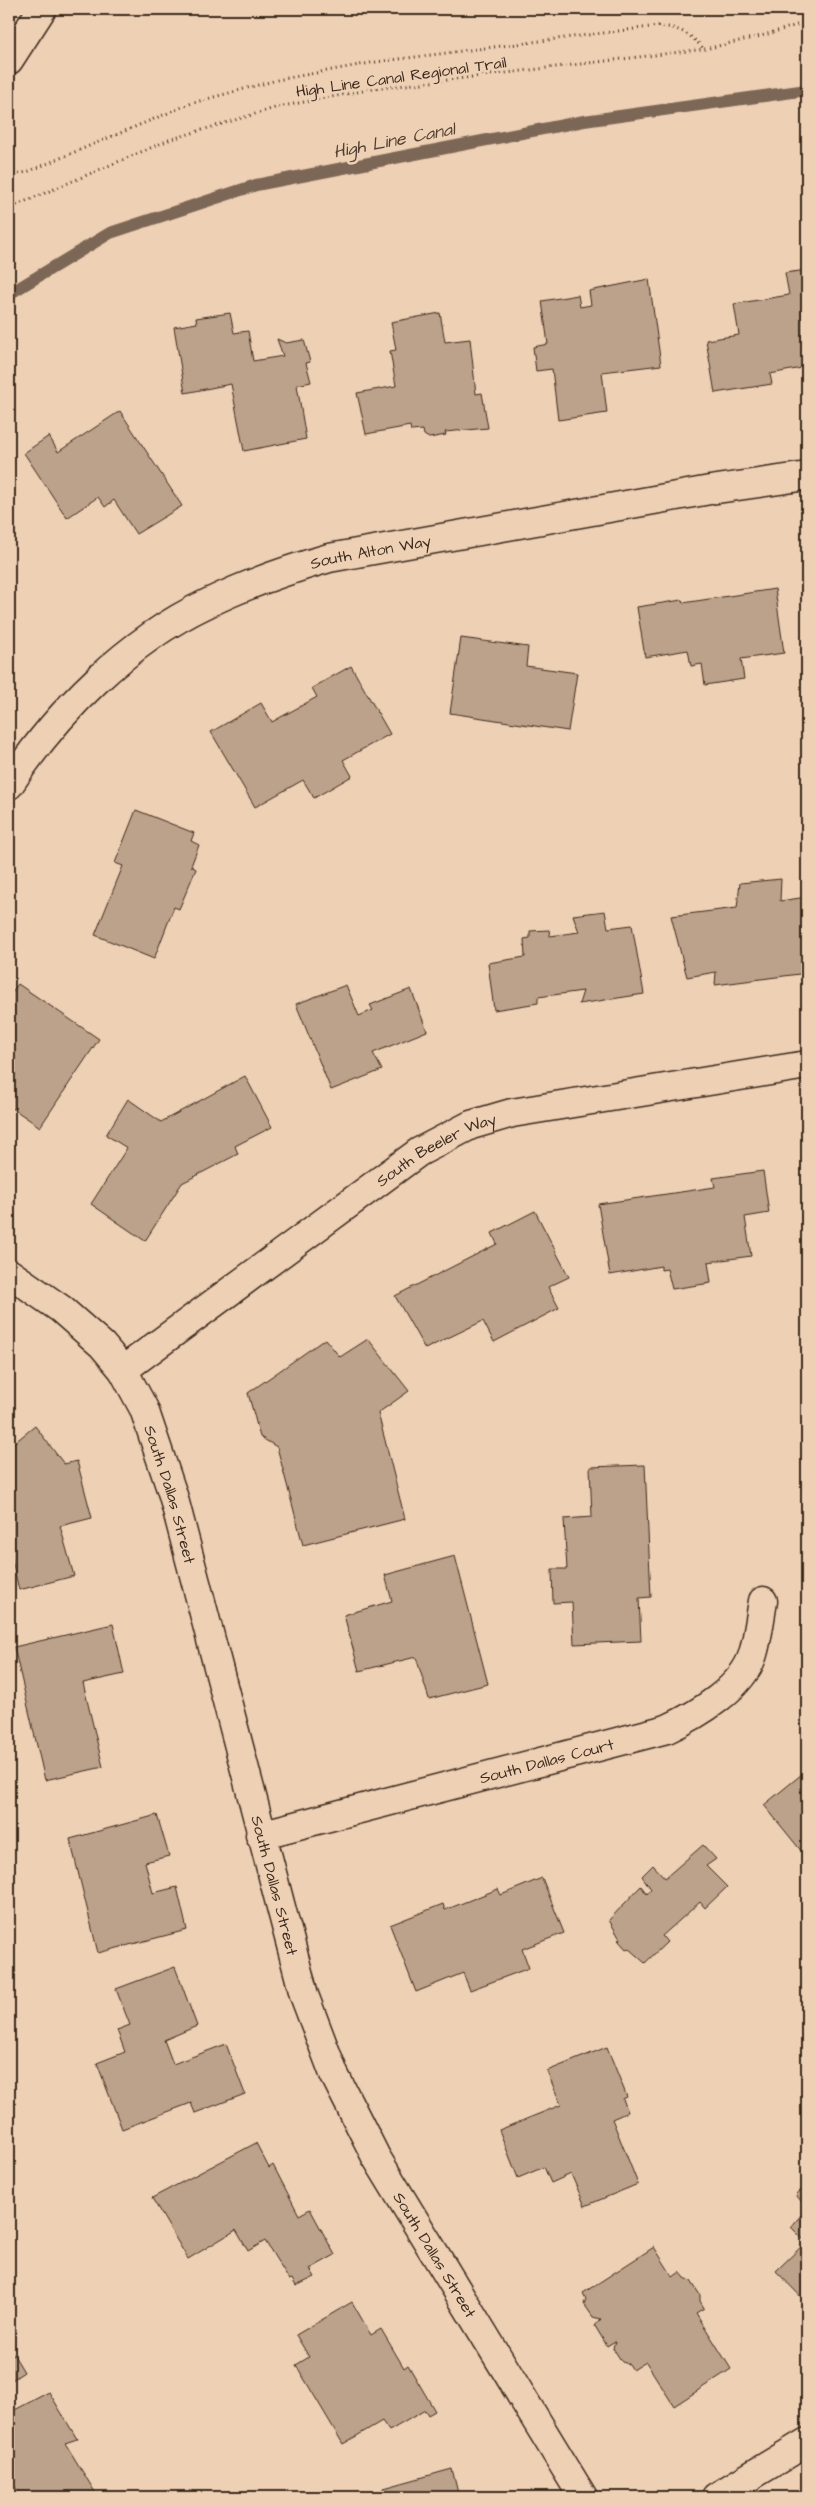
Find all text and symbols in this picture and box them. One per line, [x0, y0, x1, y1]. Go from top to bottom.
street label: High Line Canal Regional Trail [294, 51, 508, 104]
water label: High Line Canal [331, 116, 459, 165]
street label: South Alton Way [307, 530, 433, 575]
street label: South Beeler Way [372, 1108, 499, 1192]
street label: South Dallas Street [138, 1422, 201, 1567]
street label: South Dallas Court [477, 1733, 617, 1789]
street label: South Dallas Street [245, 1813, 303, 1958]
street label: South Dallas Street [388, 2188, 482, 2323]

